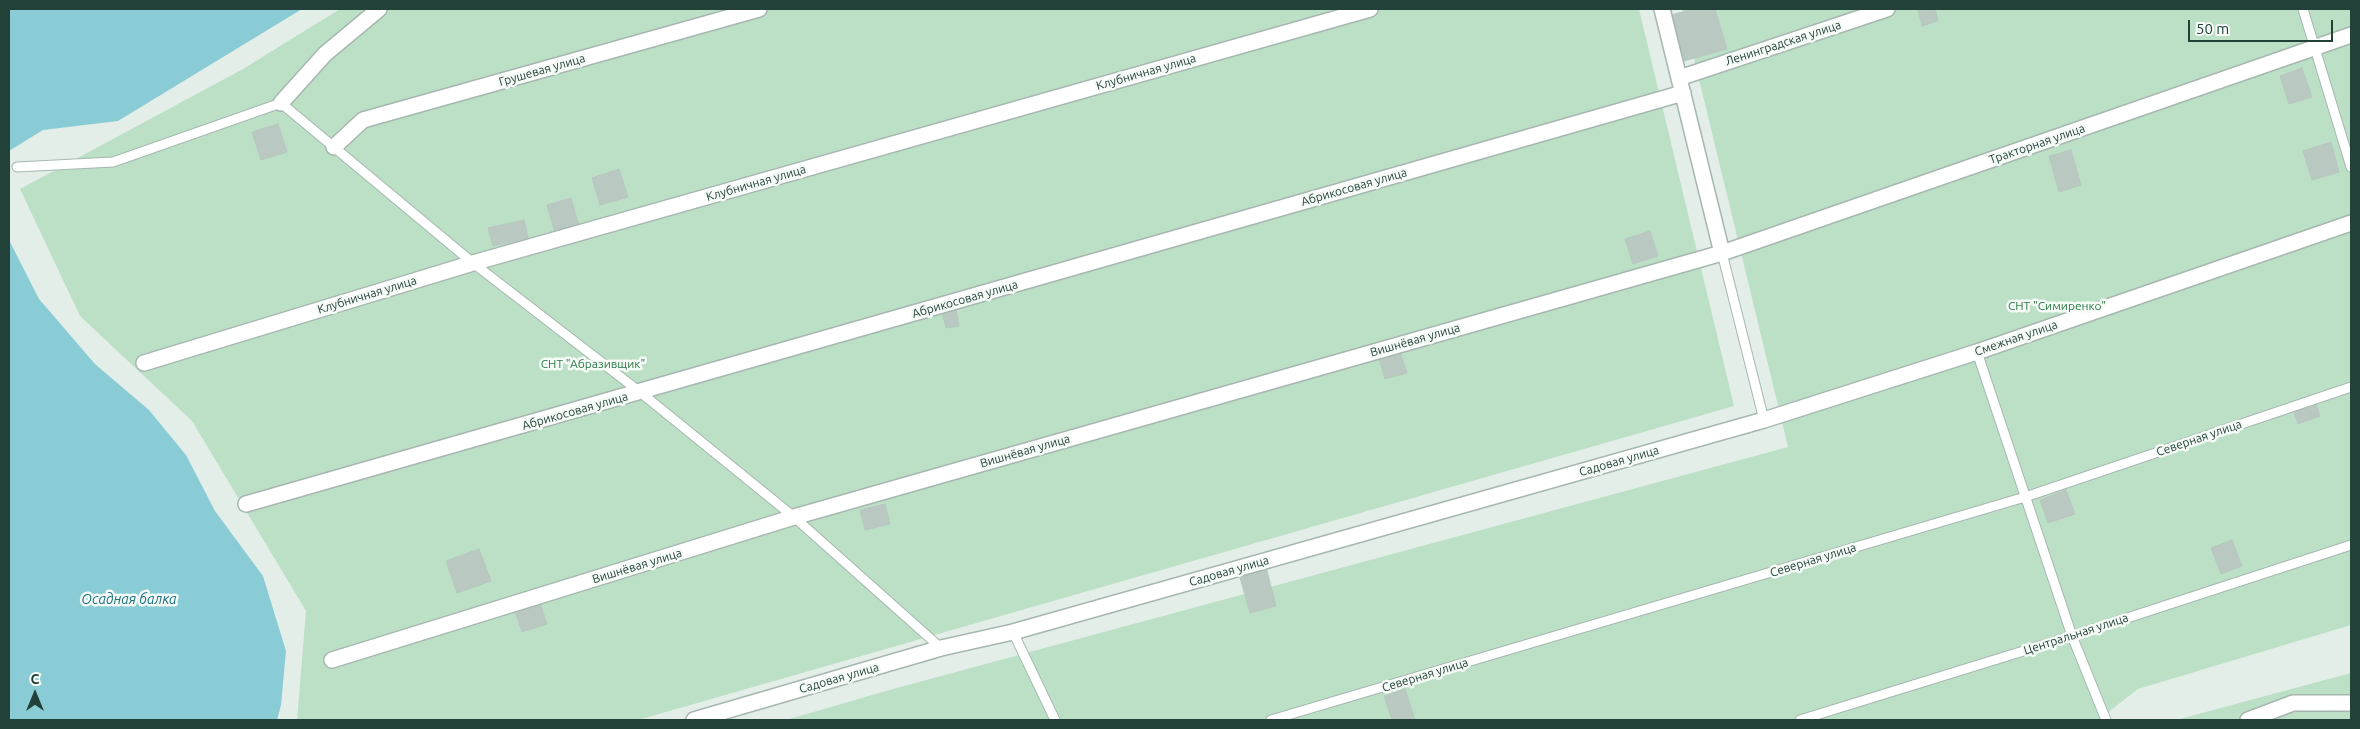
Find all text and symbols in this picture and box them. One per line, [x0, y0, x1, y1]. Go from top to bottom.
scale bar [2190, 10, 2335, 42]
street label: Ленинградская улица [1723, 17, 1843, 69]
text: 50 m [2196, 20, 2229, 37]
street label: Грушевая улица [497, 51, 587, 89]
street label: Клубничная улица [1094, 51, 1198, 93]
street label: Тракторная улица [1987, 121, 2087, 167]
street label: Клубничная улица [704, 162, 808, 204]
street label: Абрикосовая улица [1299, 165, 1409, 209]
street label: Клубничная улица [316, 273, 418, 317]
street label: Абрикосовая улица [910, 277, 1020, 321]
park label: СНТ "Симиренко" [2008, 299, 2106, 313]
street label: Смежная улица [1973, 317, 2059, 359]
street label: Вишнёвая улица [1368, 320, 1462, 360]
park label: СНТ "Абразивщик" [541, 357, 645, 371]
street label: Абрикосовая улица [520, 389, 630, 433]
street label: Северная улица [2154, 417, 2244, 459]
street label: Вишнёвая улица [978, 431, 1072, 471]
street label: Садовая улица [1577, 443, 1661, 479]
street label: Северная улица [1768, 540, 1858, 580]
street label: Вишнёвая улица [590, 546, 684, 586]
street label: Садовая улица [1187, 553, 1271, 589]
water label: Осадная балка [81, 591, 177, 607]
street label: Центральная улица [2022, 610, 2130, 658]
street label: Северная улица [1380, 655, 1470, 695]
street label: Садовая улица [797, 660, 881, 696]
north arrow [10, 669, 60, 719]
text: С [31, 671, 39, 687]

